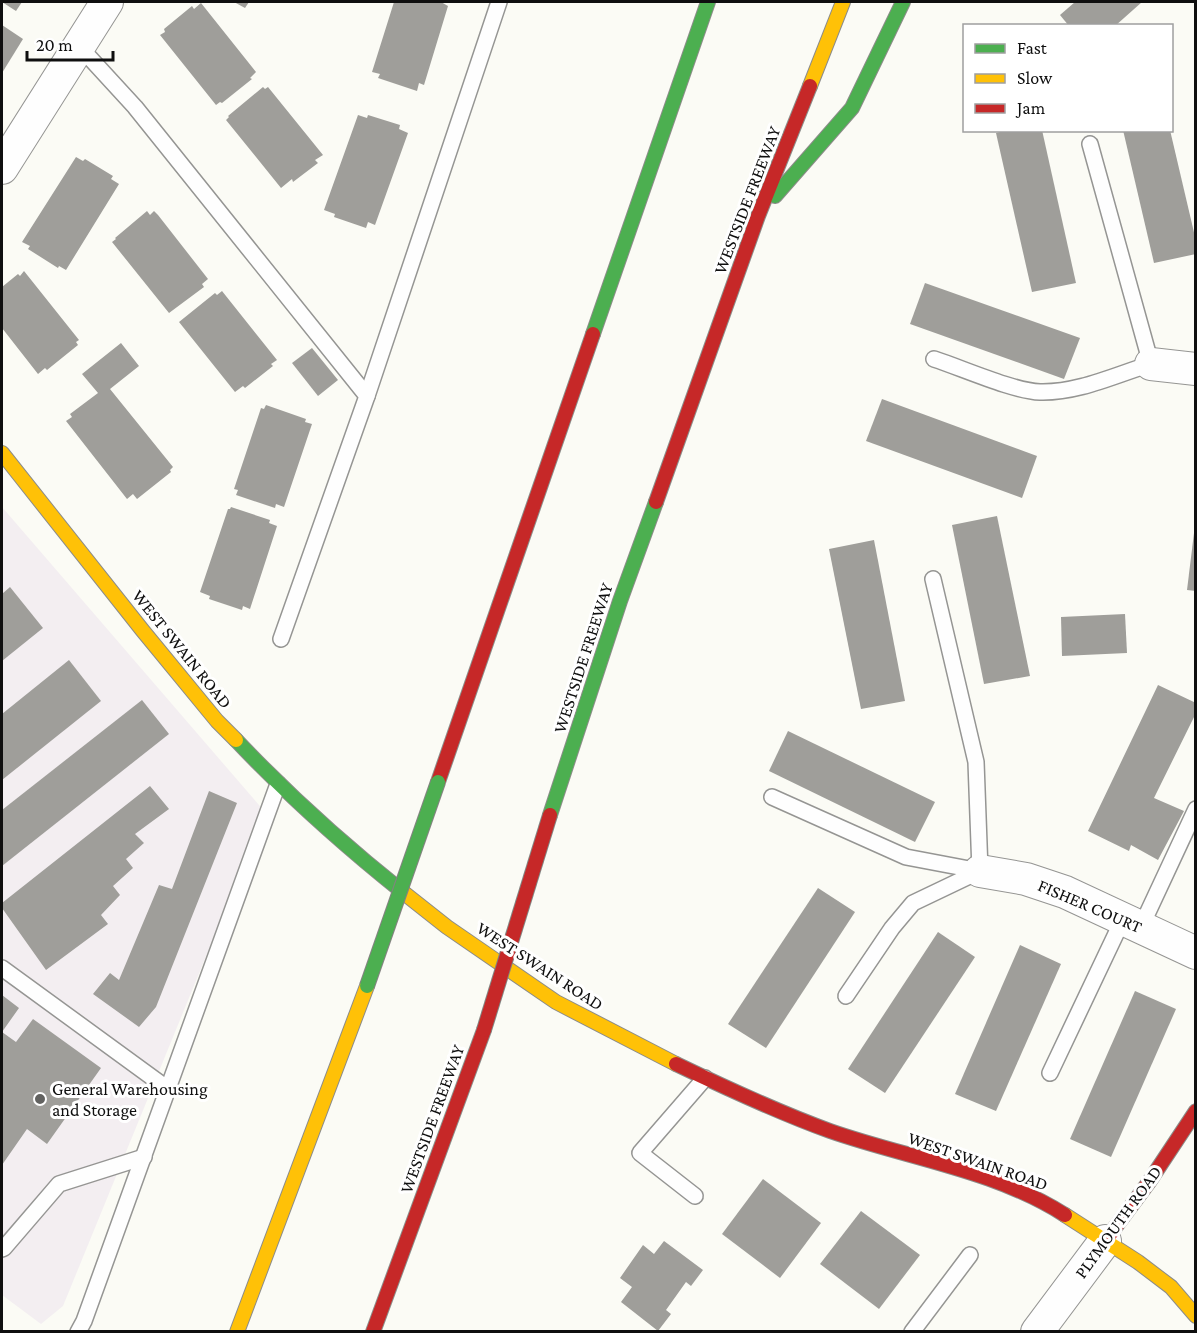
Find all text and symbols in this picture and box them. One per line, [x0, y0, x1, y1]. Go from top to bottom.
scale bar [27, 24, 112, 62]
legend [963, 24, 1173, 132]
text: 20 m [36, 35, 73, 55]
text: Fast [1017, 38, 1048, 58]
text: Slow [1017, 68, 1053, 88]
text: Jam [1015, 98, 1046, 118]
street label: WESTSIDE FREEWAY [710, 123, 785, 277]
street label: WESTSIDE FREEWAY [549, 580, 617, 735]
street label: WEST SWAIN ROAD [128, 586, 236, 712]
street label: FISHER COURT [1035, 875, 1145, 937]
street label: WEST SWAIN ROAD [473, 918, 607, 1014]
street label: WESTSIDE FREEWAY [396, 1042, 468, 1196]
place label: General Warehousing and Storage [52, 1079, 208, 1120]
marker: General Warehousing and Storage [33, 1092, 47, 1106]
street label: WEST SWAIN ROAD [905, 1128, 1051, 1194]
street label: PLYMOUTH ROAD [1070, 1162, 1166, 1282]

